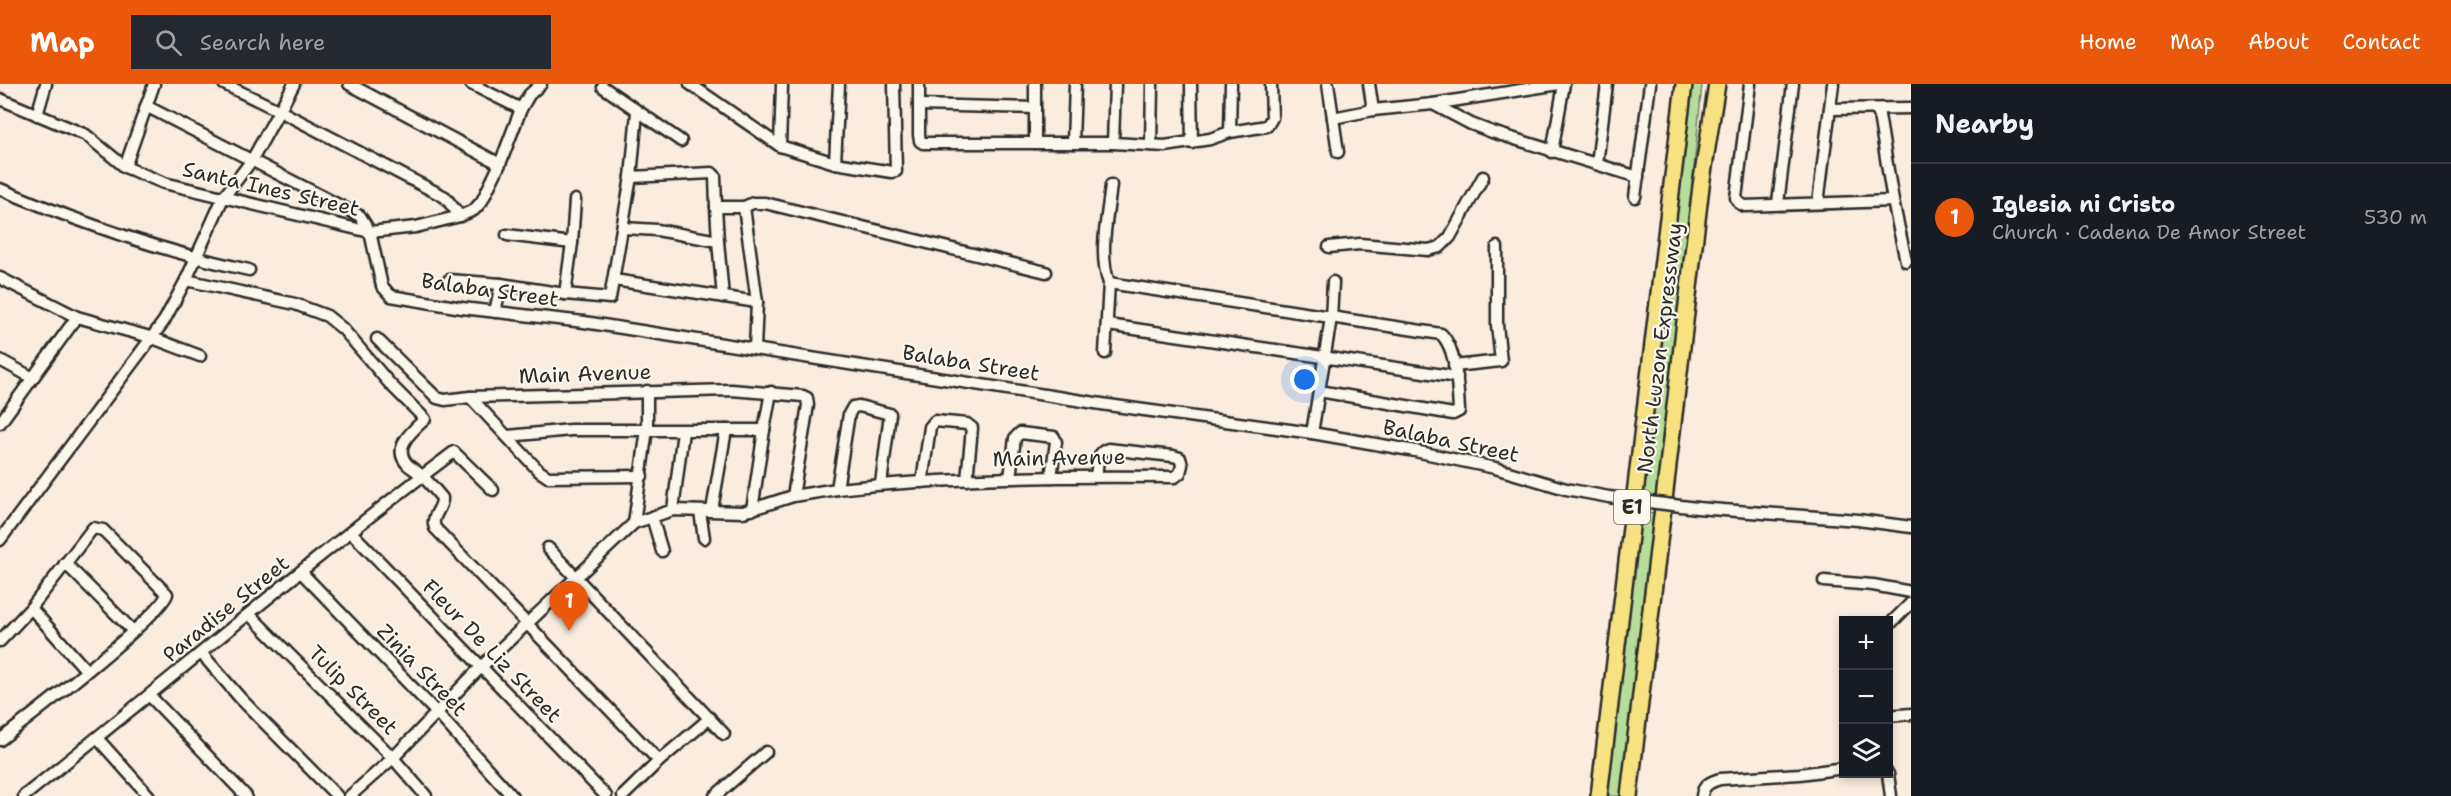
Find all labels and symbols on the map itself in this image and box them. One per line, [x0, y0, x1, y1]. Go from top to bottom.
street label: Santa Ines Street [180, 155, 362, 223]
street label: North Luzon Expressway [1631, 221, 1689, 475]
street label: Balaba Street [419, 266, 561, 314]
street label: Balaba Street [900, 338, 1042, 388]
street label: Main Avenue [518, 358, 652, 390]
your location [1290, 365, 1319, 394]
street label: Balaba Street [1380, 413, 1522, 469]
street label: Main Avenue [992, 443, 1126, 473]
road number: E1 [1614, 490, 1650, 524]
street label: Paradise Street [157, 549, 295, 669]
street label: Fleur De Liz Street [416, 573, 568, 729]
pin: 1 [550, 582, 588, 631]
street label: Zinia Street [371, 618, 473, 722]
street label: Tulip Street [302, 639, 404, 741]

